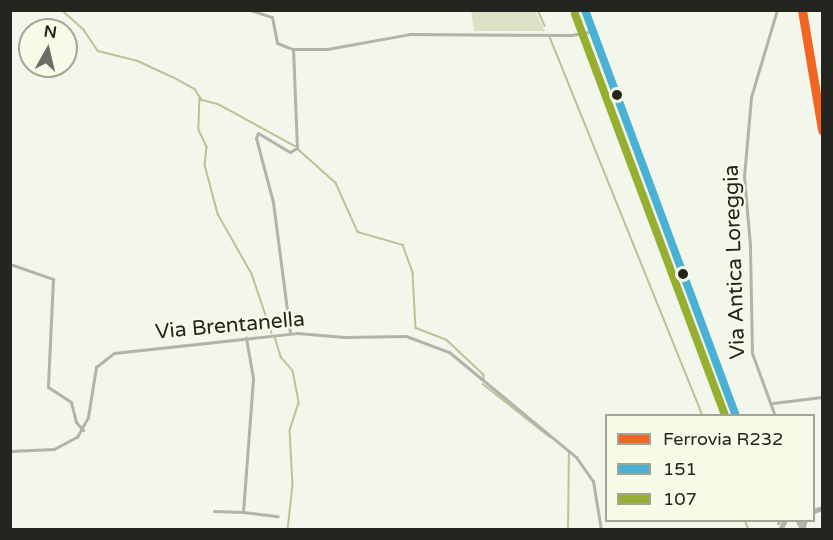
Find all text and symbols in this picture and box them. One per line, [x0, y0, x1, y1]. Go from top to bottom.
north arrow [18, 18, 78, 78]
text: N [42, 21, 58, 43]
unlabelled marker [611, 89, 623, 101]
street label: Via Antica Loreggia [719, 164, 751, 360]
unlabelled marker [677, 268, 689, 280]
street label: Via Brentanella [154, 307, 306, 345]
legend [605, 414, 815, 522]
text: Ferrovia R232 [663, 428, 783, 450]
text: 151 [663, 458, 697, 480]
text: 107 [663, 488, 697, 510]

